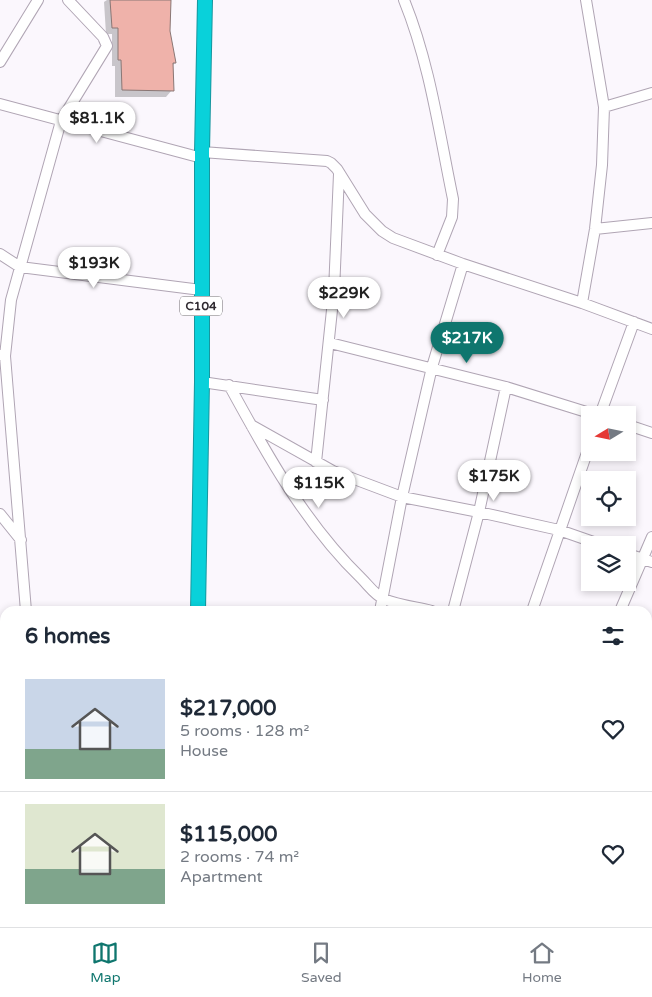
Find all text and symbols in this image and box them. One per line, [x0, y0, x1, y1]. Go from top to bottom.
pin: $81.1K [56, 102, 138, 144]
text: $81.1K [70, 108, 124, 128]
pin: $193K [59, 246, 129, 289]
text: $193K [69, 253, 119, 273]
pin: $229K [309, 276, 379, 319]
text: $229K [319, 283, 369, 303]
road number: C104 [180, 296, 222, 316]
pin: $217K [432, 322, 502, 364]
text: $217K [442, 328, 492, 348]
north arrow [581, 406, 636, 461]
map controls [581, 406, 636, 591]
pin: $175K [459, 460, 529, 502]
pin: $115K [284, 466, 354, 509]
text: $175K [469, 466, 519, 486]
button: locate [581, 471, 636, 526]
text: $115K [294, 473, 344, 493]
button: layers [581, 536, 636, 591]
icon: filters [599, 622, 627, 650]
text: 6 homes [25, 624, 110, 649]
text: $217,000 [180, 696, 276, 721]
icon: home [65, 699, 125, 759]
icon: heart [599, 715, 627, 743]
text: 5 rooms · 128 m² [180, 721, 309, 741]
text: House [180, 741, 228, 761]
text: $115,000 [180, 822, 277, 847]
icon: home [65, 824, 125, 884]
icon: heart [599, 840, 627, 868]
text: 2 rooms · 74 m² [180, 847, 299, 867]
text: Apartment [180, 867, 263, 887]
tab: Map [90, 939, 121, 986]
tab: Saved [301, 939, 342, 986]
tab: Home [522, 939, 562, 986]

